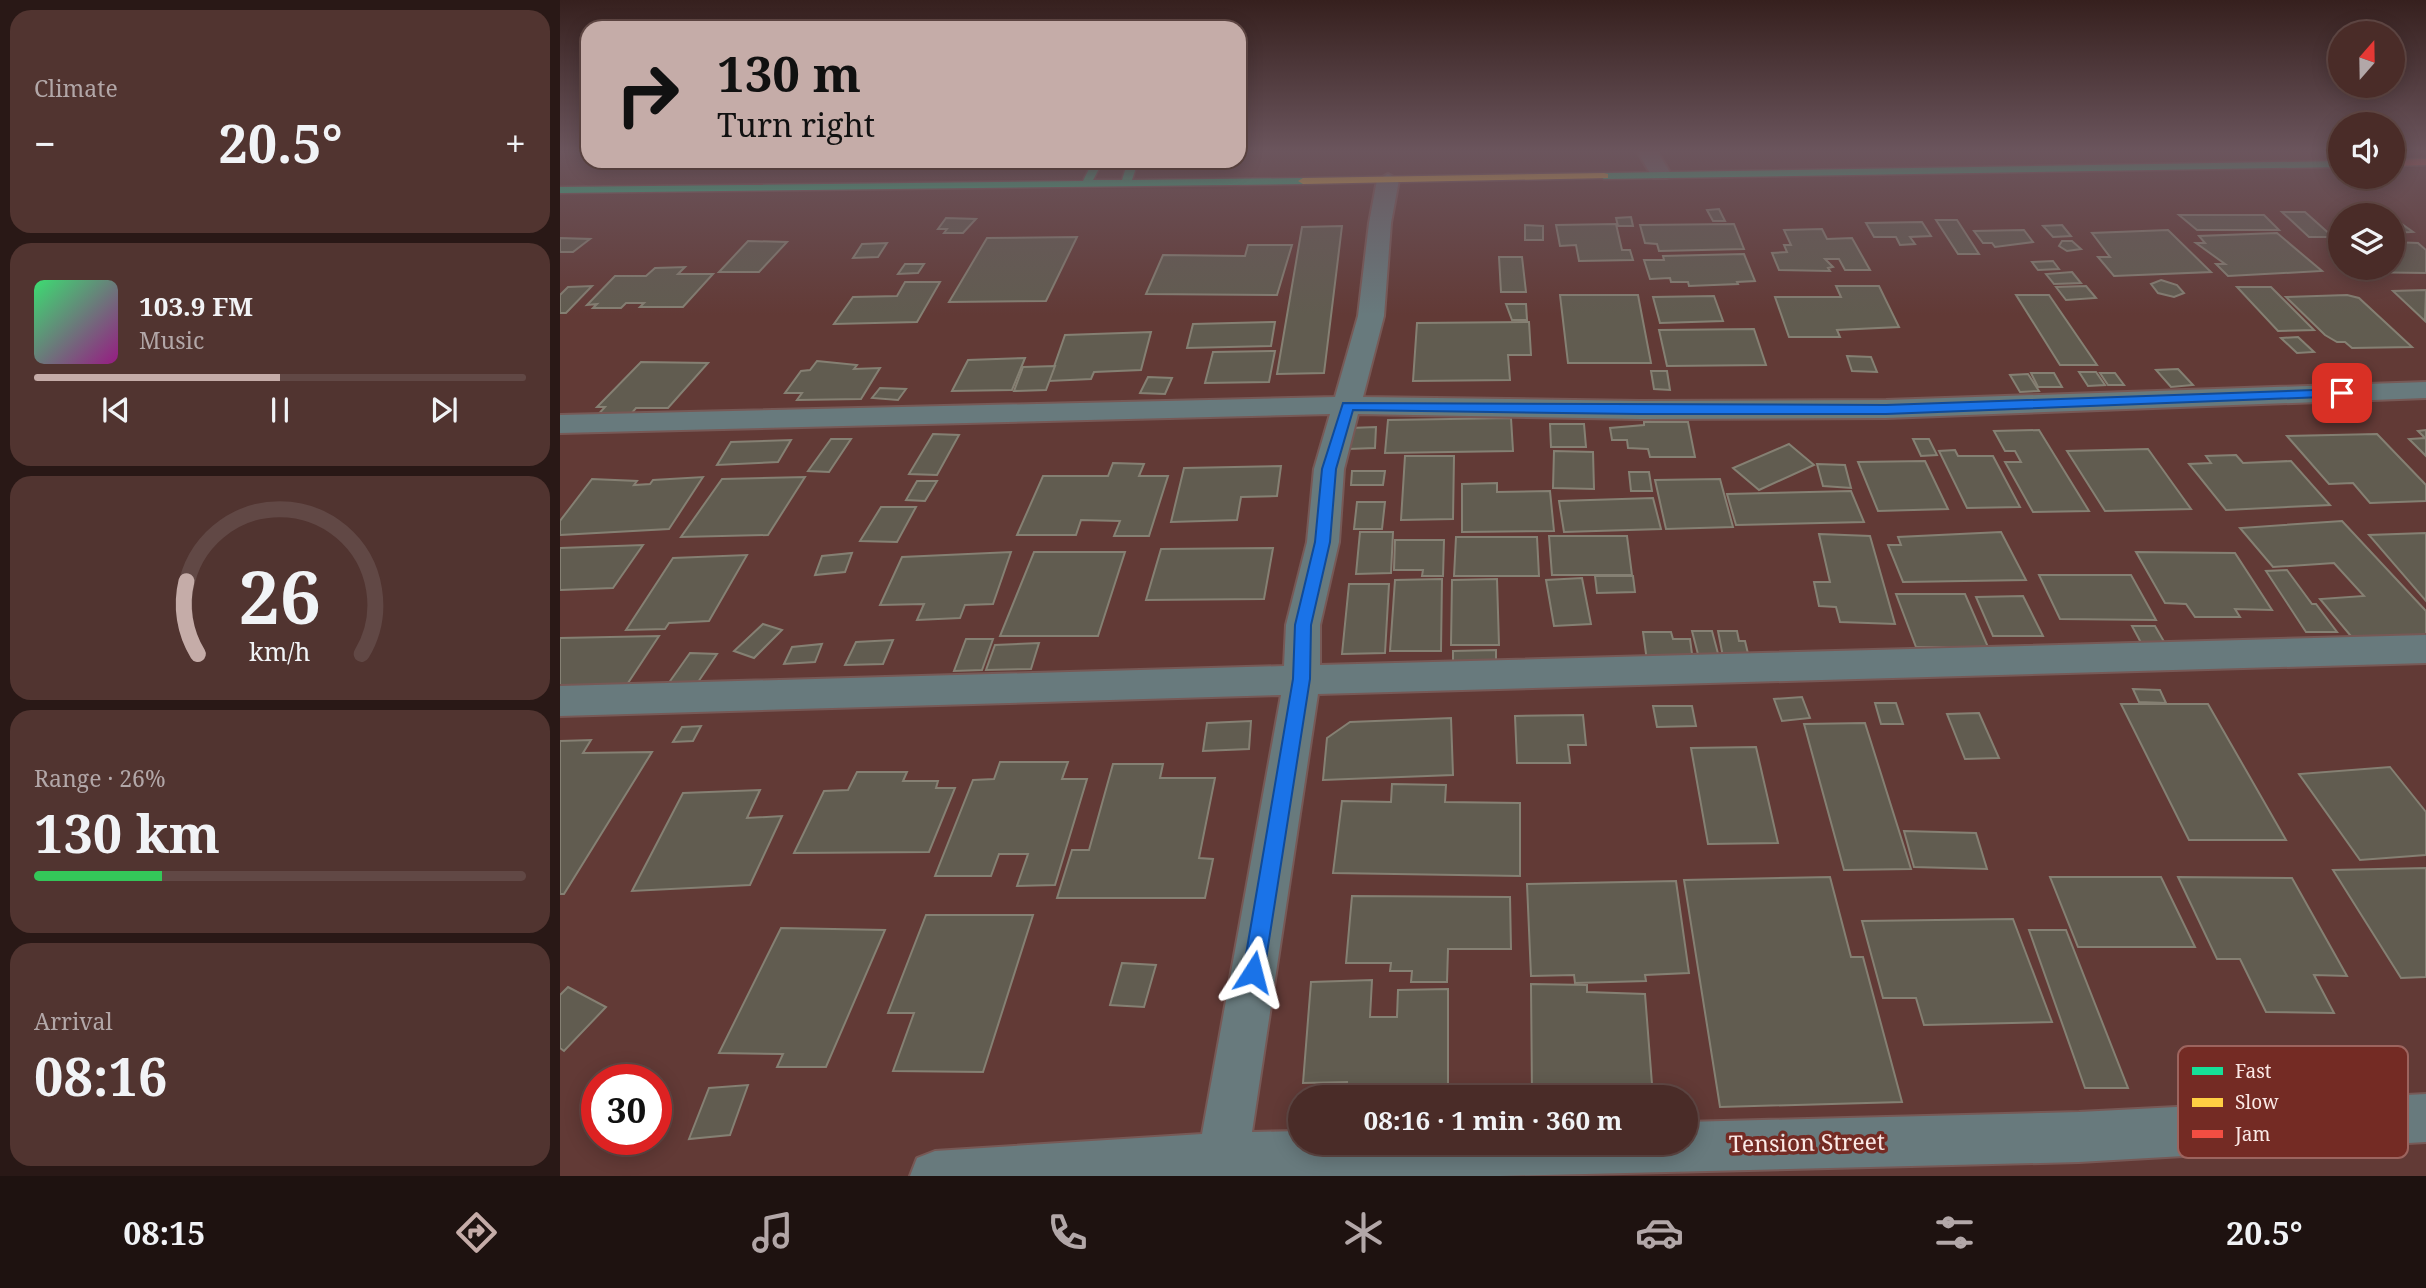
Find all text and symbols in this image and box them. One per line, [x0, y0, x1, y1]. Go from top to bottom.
north arrow [2328, 21, 2404, 98]
map controls [2328, 21, 2405, 280]
text: 130 m [717, 40, 861, 106]
icon: right [602, 49, 693, 140]
text: Climate [34, 72, 118, 104]
text: Turn right [717, 103, 875, 146]
text: 20.5° [218, 107, 343, 178]
button: sound [2328, 112, 2405, 189]
text: − [34, 117, 56, 169]
text: + [505, 117, 526, 169]
button: layers [2328, 203, 2405, 280]
text: 103.9 FM [139, 288, 253, 324]
text: Music [139, 324, 204, 356]
pin [2312, 363, 2372, 423]
icon: arrive [2323, 374, 2361, 412]
icon: previous [97, 391, 135, 429]
icon: pause [261, 391, 299, 429]
icon: next [425, 391, 463, 429]
text: 26 [239, 546, 321, 645]
text: km/h [249, 634, 311, 668]
text: Range · 26% [34, 762, 166, 794]
text: 130 km [34, 797, 220, 868]
position arrow [1216, 935, 1290, 1009]
text: Arrival [34, 1005, 113, 1037]
text: 08:16 [34, 1040, 167, 1111]
legend [2178, 1046, 2408, 1158]
text: Fast [2235, 1058, 2272, 1084]
speed limit sign: 30 [581, 1064, 672, 1155]
text: Slow [2235, 1089, 2279, 1115]
text: 08:16 · 1 min · 360 m [1363, 1102, 1623, 1138]
text: Jam [2234, 1121, 2270, 1147]
street label: Tension Street [1729, 1125, 1885, 1159]
icon: directions [452, 1208, 501, 1257]
icon: music [748, 1208, 797, 1257]
icon: phone [1043, 1208, 1092, 1257]
icon: climate [1339, 1208, 1388, 1257]
icon: car [1635, 1208, 1684, 1257]
icon: filters [1930, 1208, 1979, 1257]
text: 08:15 [123, 1211, 205, 1254]
text: 20.5° [2226, 1211, 2303, 1254]

